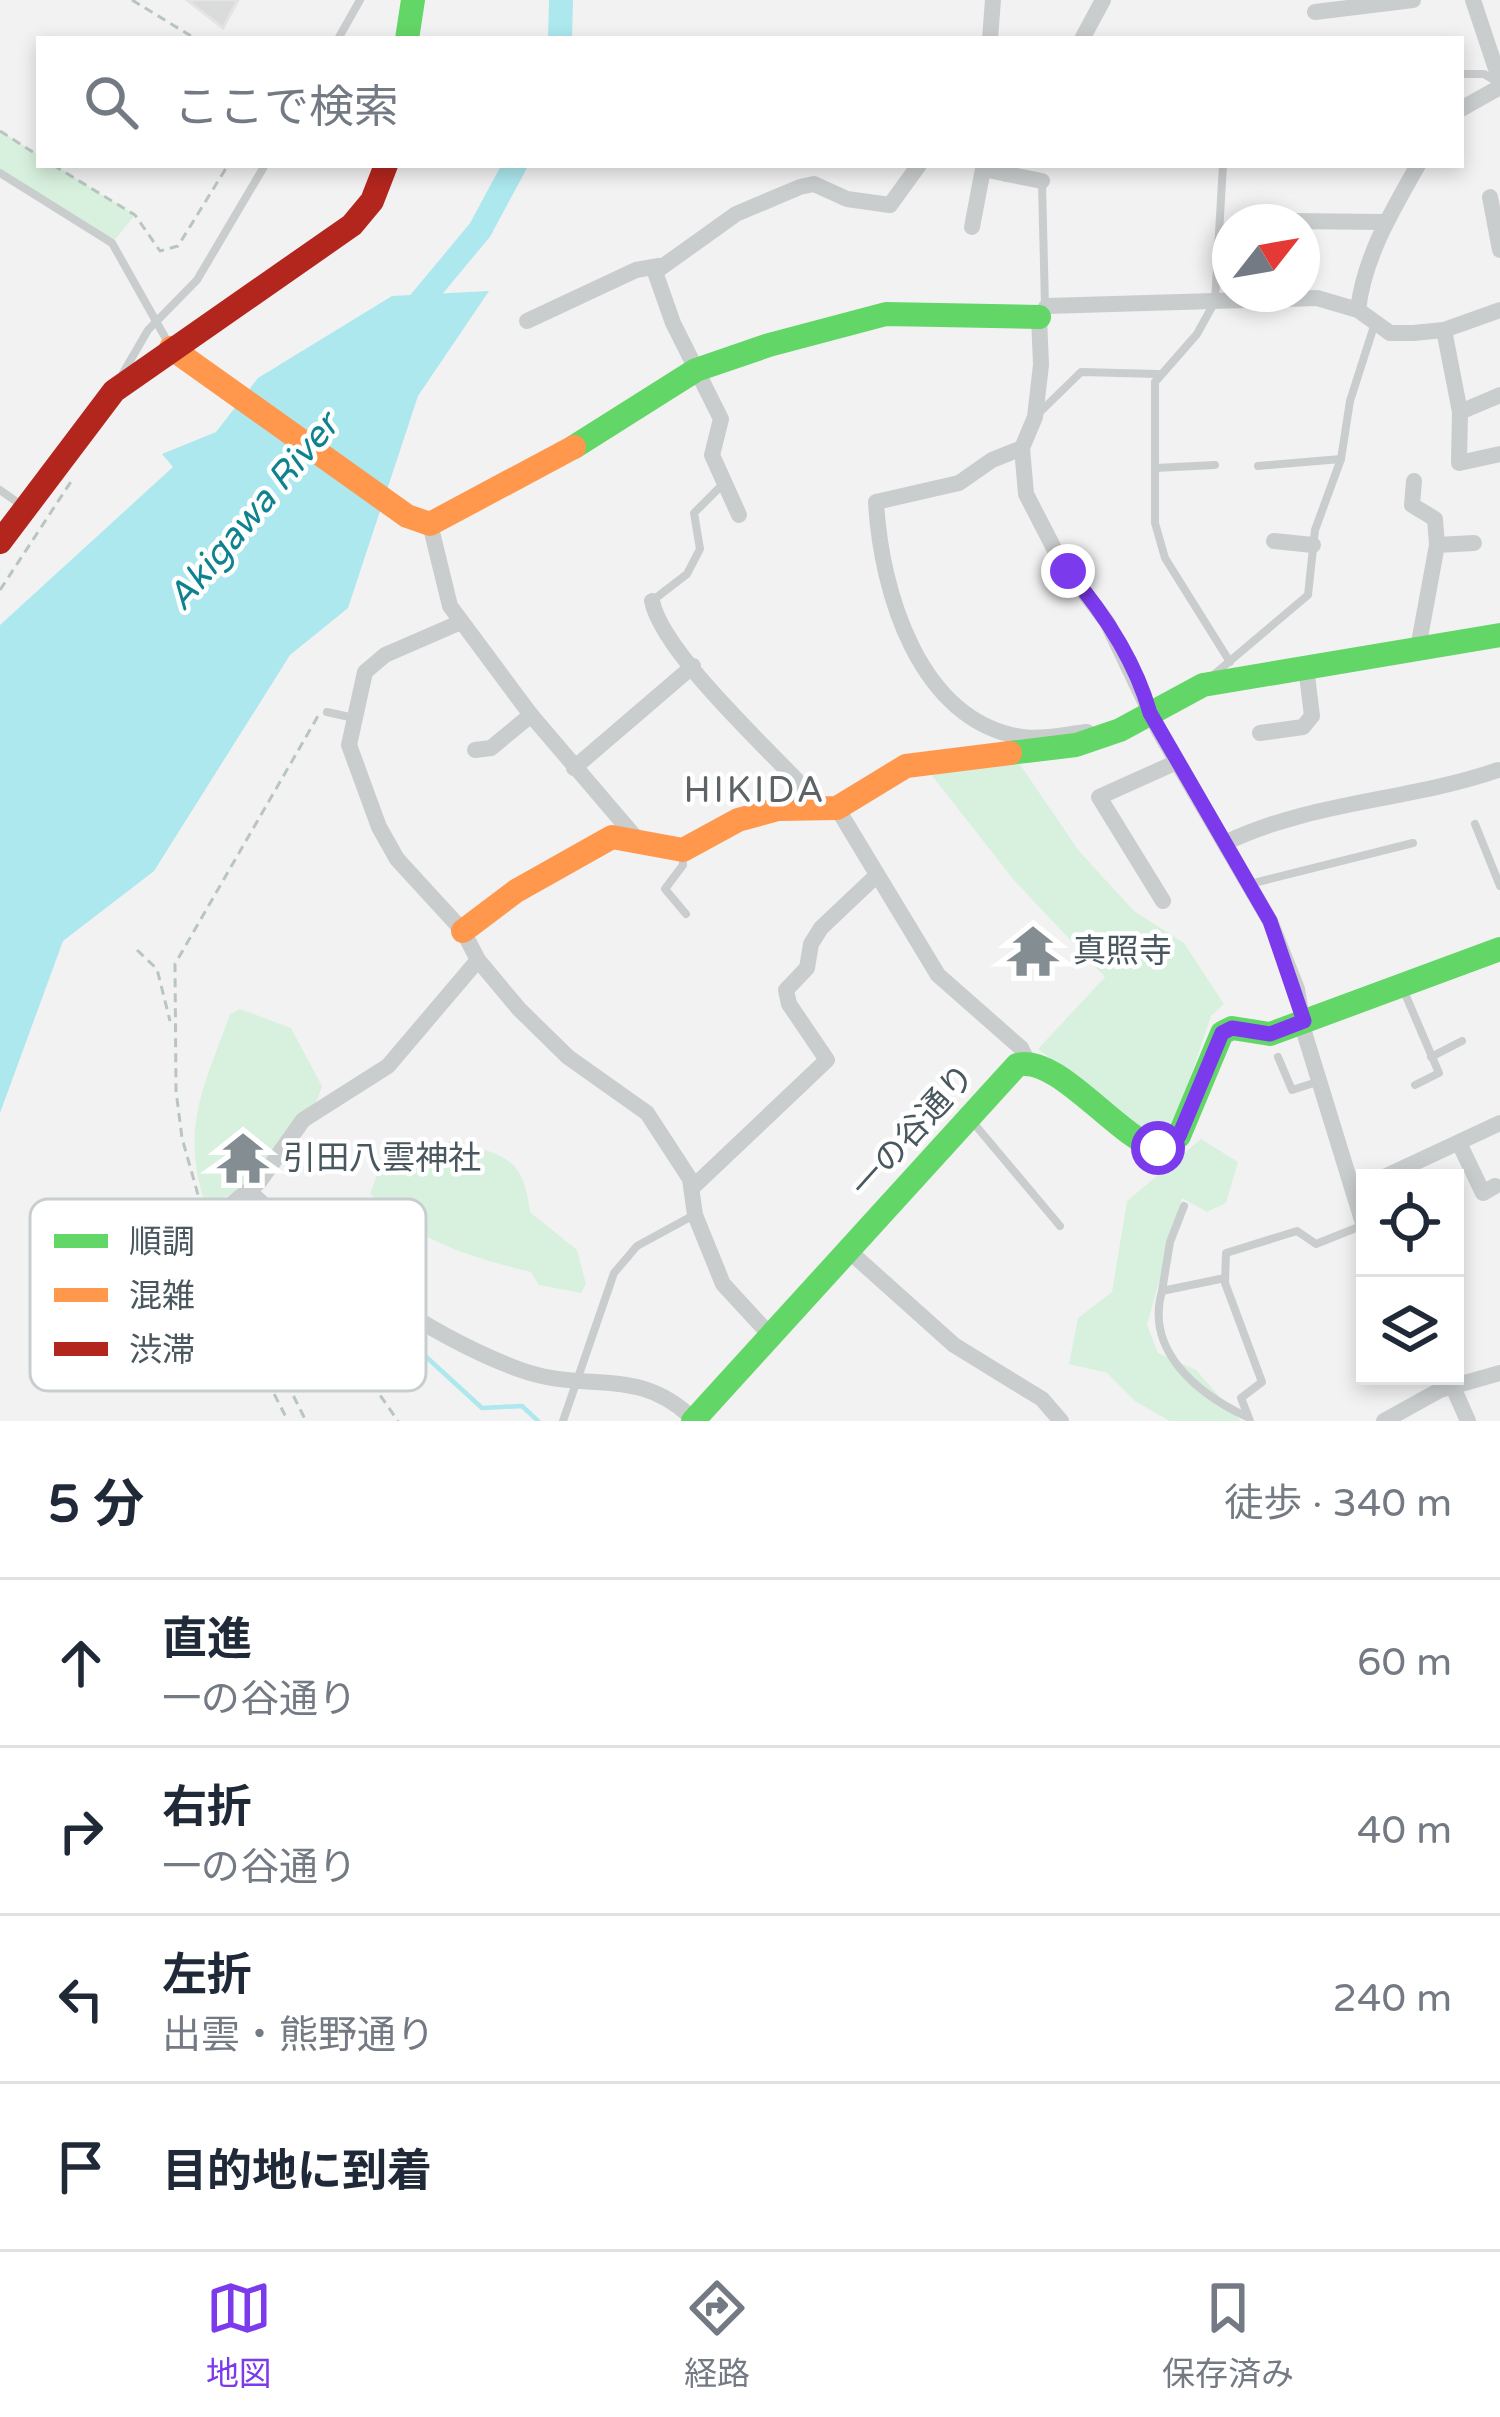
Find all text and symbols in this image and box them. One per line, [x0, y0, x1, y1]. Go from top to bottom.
search box [36, 36, 1464, 168]
icon: search [78, 69, 144, 135]
text: ここで検索 [174, 81, 399, 135]
north arrow [1212, 204, 1320, 312]
water label: Akigawa River [158, 402, 350, 619]
route end [1041, 544, 1095, 598]
district label: HIKIDA [683, 769, 827, 812]
temple icon: 真照寺 [1004, 922, 1062, 980]
place label: 真照寺 [1073, 932, 1172, 971]
street label: 一の谷通り [843, 1057, 983, 1205]
route start [1131, 1121, 1185, 1175]
temple icon: 引田八雲神社 [214, 1129, 272, 1187]
place label: 引田八雲神社 [283, 1139, 481, 1178]
map controls [1356, 1169, 1464, 1385]
button: locate [1356, 1169, 1464, 1277]
legend [30, 1199, 426, 1391]
text: 順調 [129, 1223, 195, 1262]
text: 混雑 [129, 1277, 195, 1316]
button: layers [1356, 1277, 1464, 1385]
text: 渋滞 [129, 1331, 195, 1370]
text: 5 分 [48, 1474, 144, 1536]
text: 徒歩 · 340 m [1224, 1480, 1452, 1527]
text: 直進 [162, 1613, 252, 1667]
icon: ahead [48, 1630, 114, 1696]
text: 60 m [1357, 1639, 1452, 1686]
text: 一の谷通り [162, 1676, 357, 1723]
text: 右折 [162, 1781, 252, 1835]
icon: right [48, 1798, 114, 1864]
text: 40 m [1357, 1807, 1452, 1854]
text: 一の谷通り [162, 1844, 357, 1891]
text: 左折 [162, 1949, 252, 2003]
icon: left [48, 1966, 114, 2032]
text: 240 m [1333, 1975, 1452, 2022]
text: 出雲・熊野通り [162, 2012, 435, 2059]
icon: arrive [48, 2134, 114, 2200]
text: 目的地に到着 [162, 2145, 432, 2199]
tab: 地図 [206, 2275, 272, 2395]
tab: 経路 [684, 2275, 750, 2395]
tab: 保存済み [1162, 2275, 1294, 2395]

